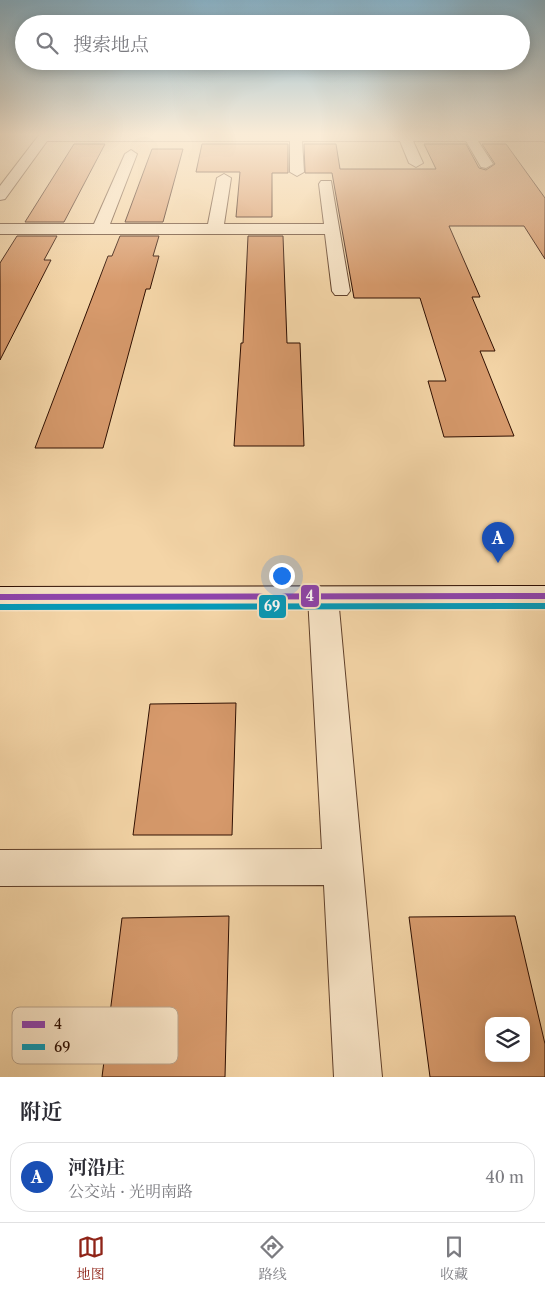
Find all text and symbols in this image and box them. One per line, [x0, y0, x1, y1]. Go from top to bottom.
search box [15, 15, 530, 70]
icon: search [33, 29, 61, 57]
text: 搜索地点 [73, 33, 149, 56]
pin: A [482, 522, 514, 563]
your location [269, 563, 295, 589]
line badge: 4 [300, 584, 320, 608]
text: 4 [306, 587, 314, 605]
line badge: 69 [258, 594, 287, 619]
text: 69 [264, 597, 280, 615]
legend [12, 1007, 178, 1064]
text: 4 [54, 1015, 62, 1033]
map controls [485, 1017, 530, 1062]
button: layers [485, 1017, 530, 1062]
text: 69 [54, 1038, 70, 1056]
text: 附近 [20, 1099, 62, 1124]
text: 河沿庄 [68, 1156, 125, 1179]
text: A [31, 1167, 43, 1187]
text: 40 m [485, 1167, 524, 1187]
text: 公交站 · 光明南路 [68, 1181, 193, 1201]
tab: 地图 [77, 1233, 105, 1283]
tab: 路线 [258, 1233, 286, 1283]
tab: 收藏 [440, 1233, 468, 1283]

